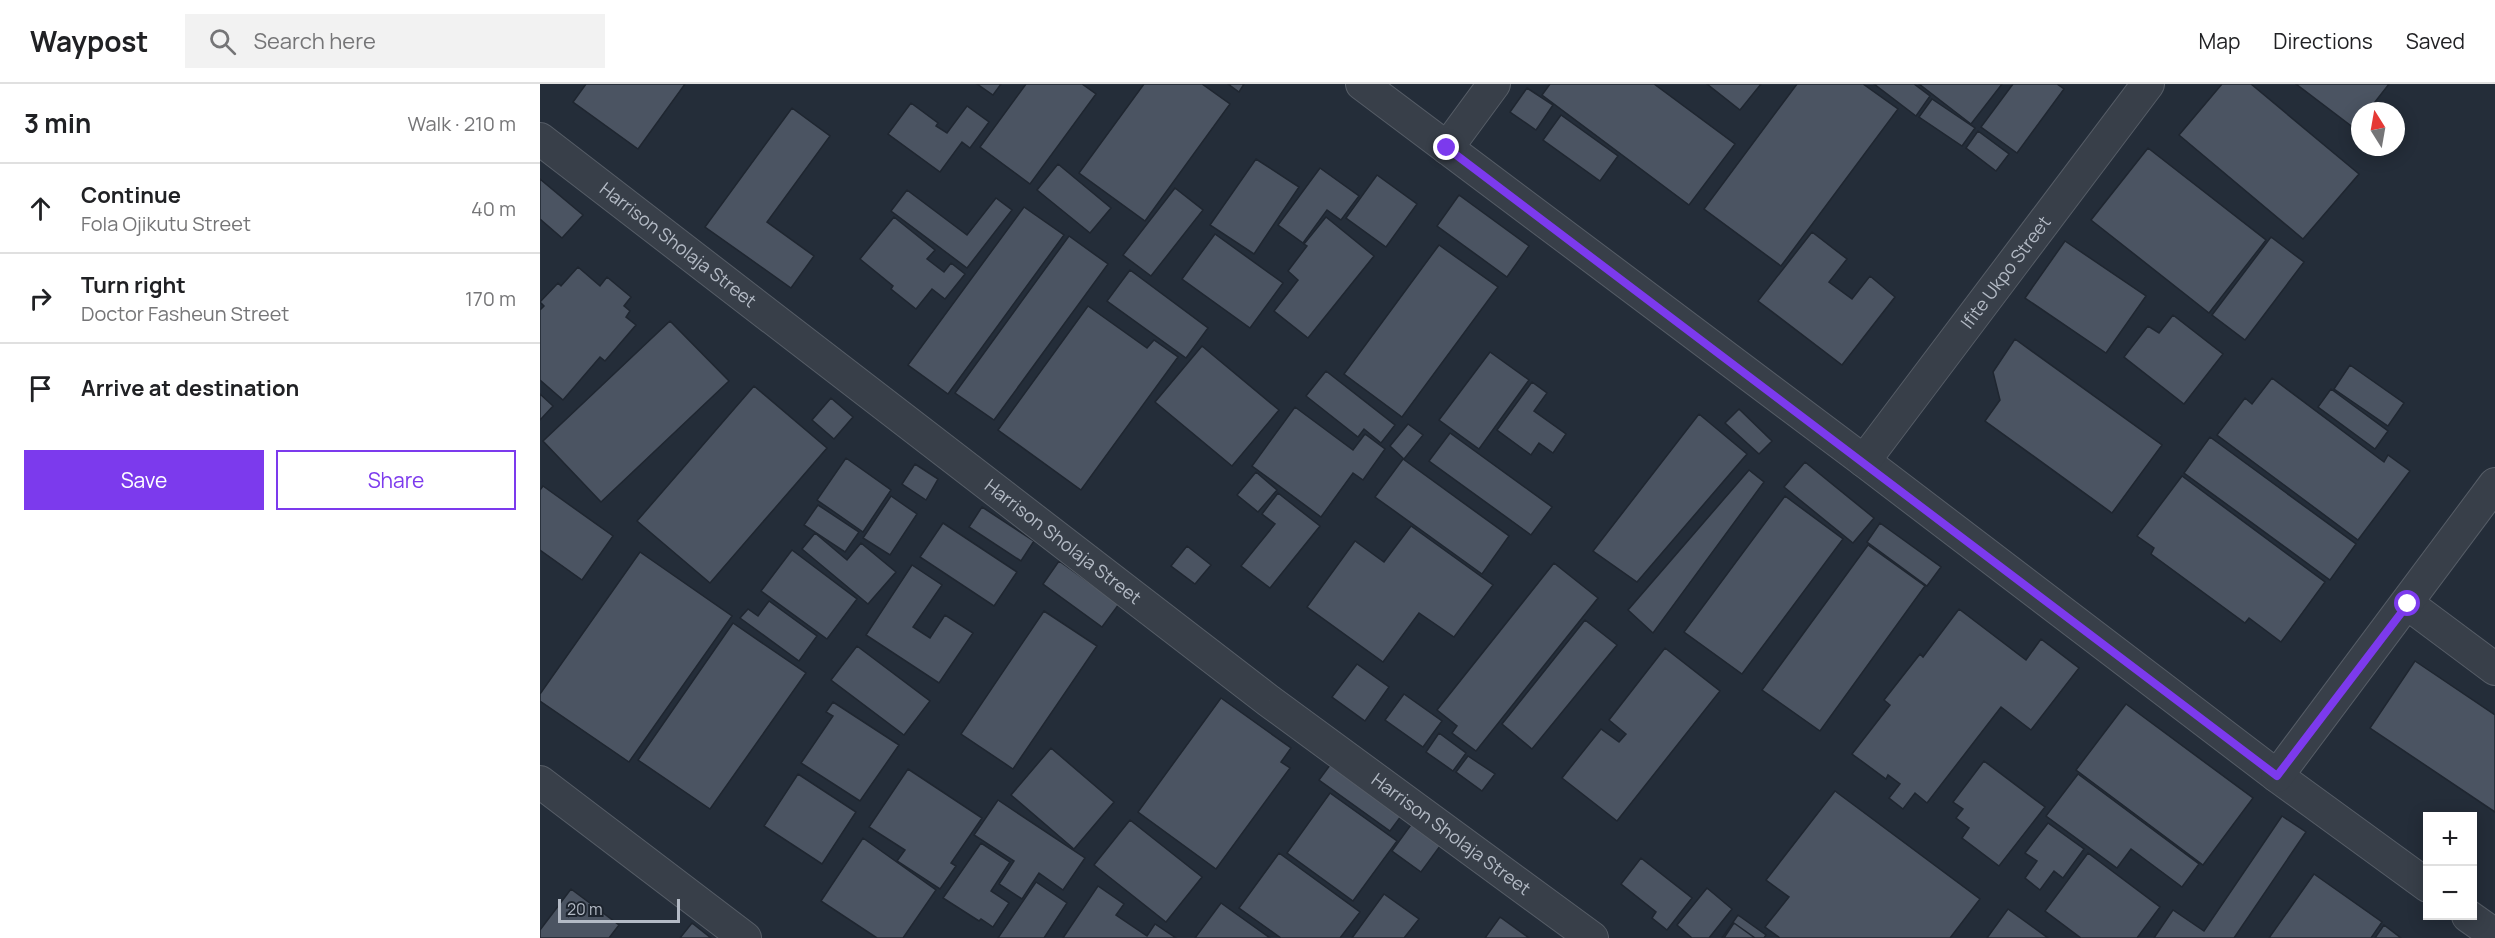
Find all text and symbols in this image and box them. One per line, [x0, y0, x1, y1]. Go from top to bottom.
search box [185, 14, 605, 68]
text: Waypost [30, 22, 149, 60]
icon: search [206, 25, 239, 58]
text: Search here [254, 26, 376, 56]
text: Map [2199, 27, 2240, 55]
text: Directions [2273, 27, 2373, 55]
text: Saved [2406, 27, 2465, 55]
north arrow [2351, 102, 2405, 156]
text: 3 min [24, 105, 91, 141]
text: Walk · 210 m [408, 110, 516, 137]
route end [1433, 134, 1459, 160]
street label: Harrison Sholaja Street [595, 176, 762, 312]
text: Continue [81, 180, 181, 210]
icon: ahead [24, 192, 57, 225]
text: 40 m [471, 195, 516, 222]
text: Fola Ojikutu Street [81, 210, 251, 237]
street label: Ifite Ukpo Street [1955, 211, 2056, 333]
text: Turn right [81, 270, 186, 300]
icon: right [24, 282, 57, 315]
text: 170 m [465, 285, 516, 312]
text: Doctor Fasheun Street [81, 300, 289, 327]
icon: arrive [24, 372, 57, 405]
text: Arrive at destination [81, 373, 299, 403]
button: Save [24, 450, 264, 510]
button: Share [276, 450, 516, 510]
street label: Harrison Sholaja Street [980, 473, 1147, 609]
route start [2394, 590, 2420, 616]
street label: Harrison Sholaja Street [1367, 767, 1536, 900]
map controls [2423, 812, 2477, 920]
button: + [2423, 812, 2477, 866]
button: − [2423, 866, 2477, 920]
scale bar [558, 896, 680, 924]
text: 20 m [567, 898, 603, 920]

